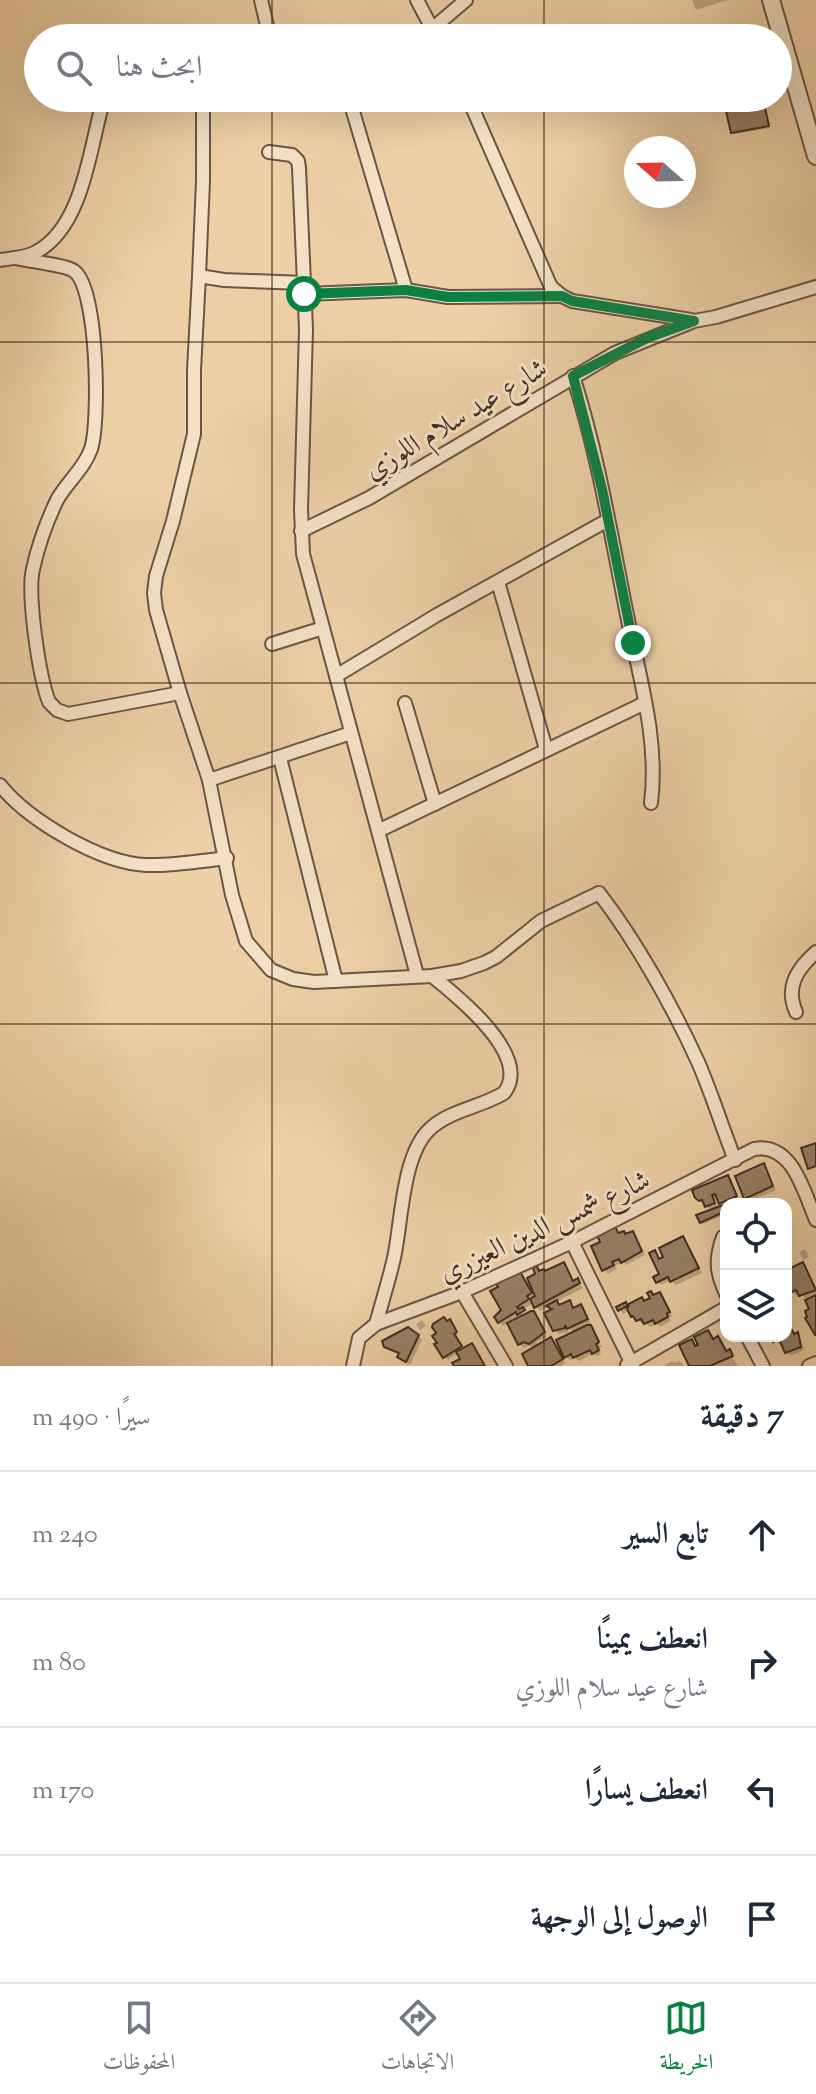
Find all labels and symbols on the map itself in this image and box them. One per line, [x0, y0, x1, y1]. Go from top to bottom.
north arrow [624, 136, 696, 208]
route start [286, 276, 322, 312]
street label: شارع عيد سلام اللوزي [357, 350, 557, 493]
route end [615, 625, 651, 661]
street label: شارع شمس الدين العيزري [433, 1161, 658, 1295]

